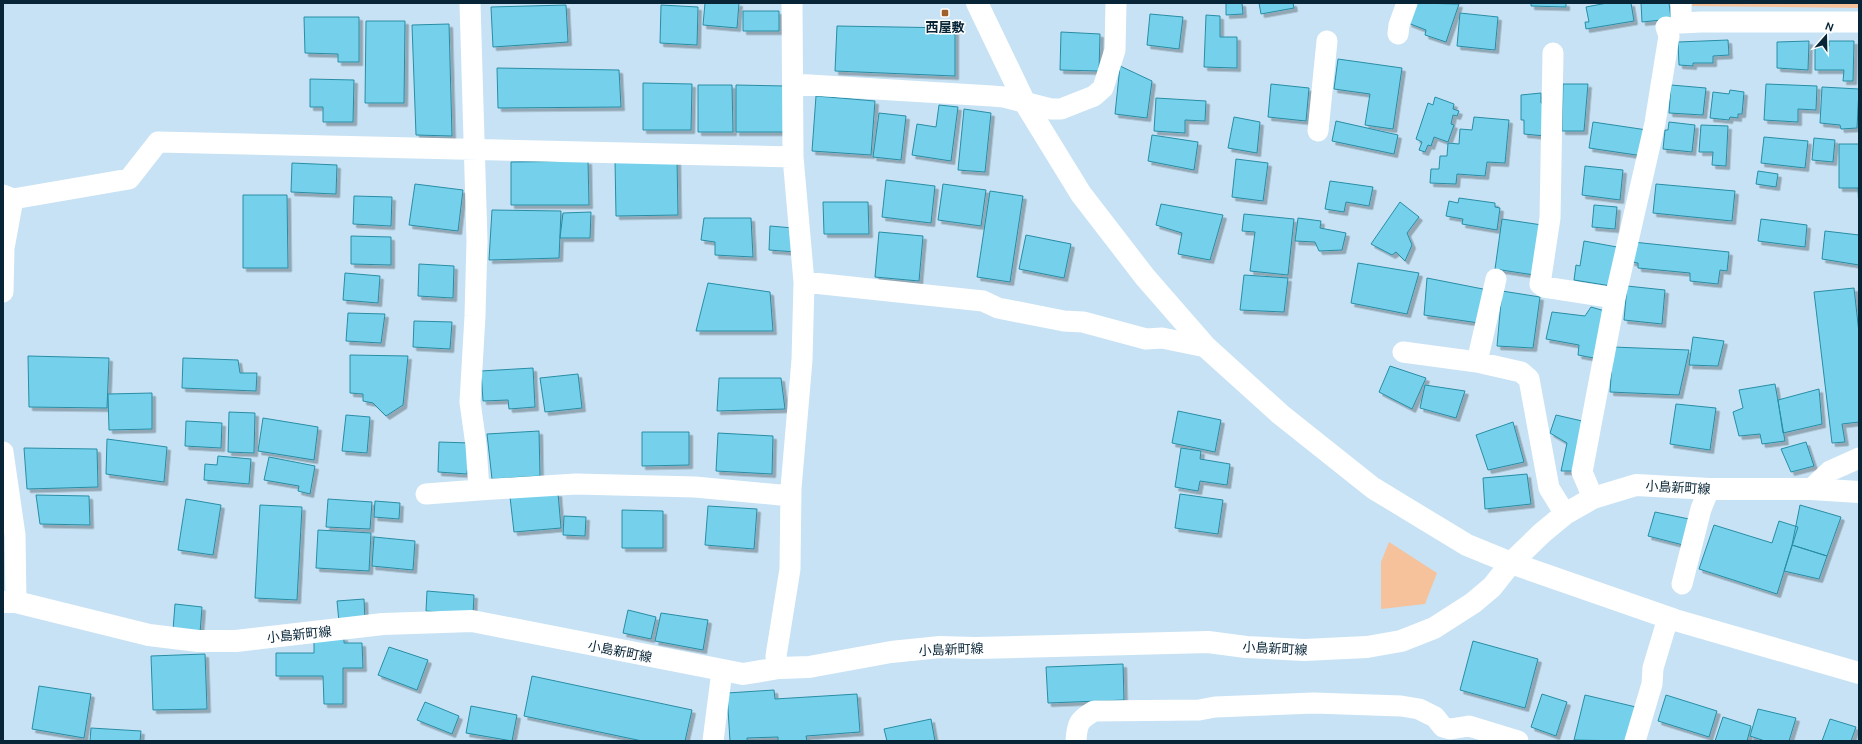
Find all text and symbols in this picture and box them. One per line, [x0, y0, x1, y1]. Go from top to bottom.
marker: 西屋敷 [940, 8, 950, 18]
north arrow [1806, 16, 1846, 56]
place label: 西屋敷 [925, 20, 965, 34]
text: N [1824, 20, 1835, 34]
street label: 小島新町線 [1645, 478, 1711, 496]
street label: 小島新町線 [266, 624, 332, 644]
street label: 小島新町線 [587, 638, 653, 664]
street label: 小島新町線 [1242, 639, 1308, 657]
street label: 小島新町線 [918, 641, 984, 657]

